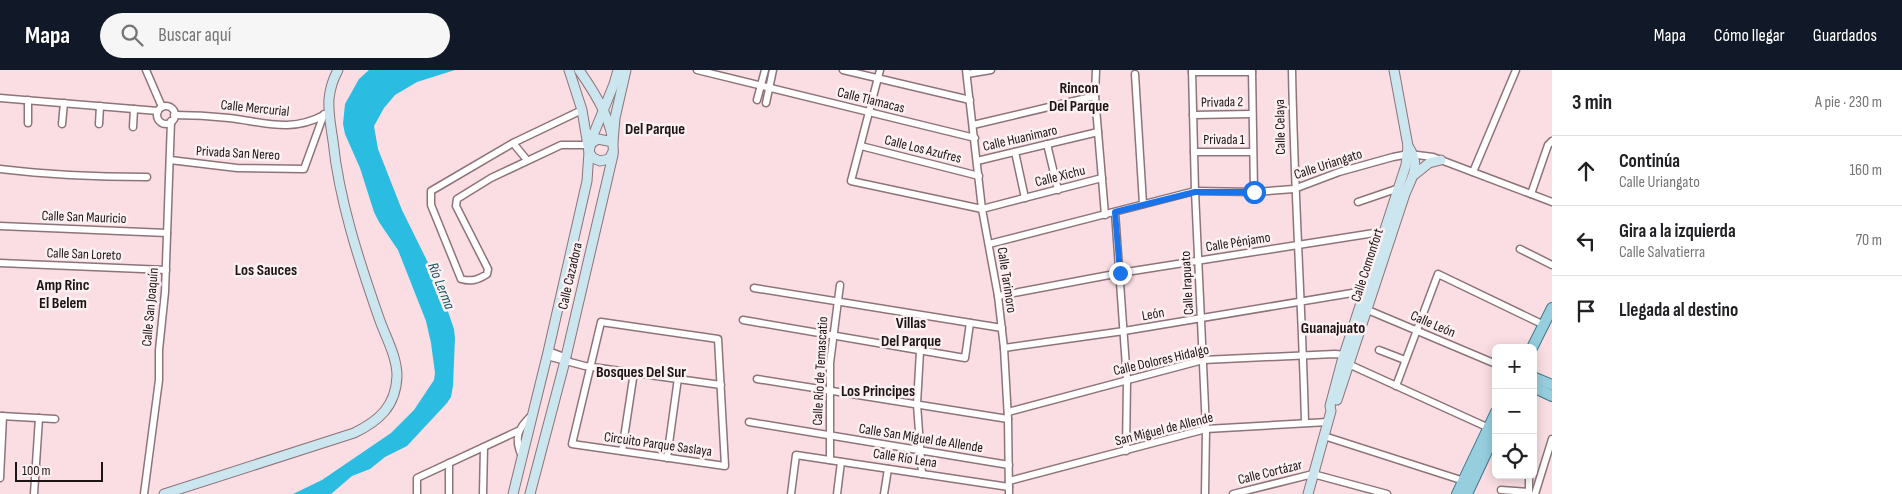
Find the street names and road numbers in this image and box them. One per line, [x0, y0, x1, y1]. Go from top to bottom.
street label: Calle Tlamacas [836, 83, 906, 117]
street label: Privada 2 [1201, 93, 1244, 111]
street label: Calle Mercurial [220, 96, 290, 120]
street label: Calle Celaya [1271, 99, 1289, 155]
street label: Calle Huanimaro [981, 121, 1059, 155]
street label: Calle Los Azufres [883, 131, 963, 167]
street label: Privada 1 [1203, 131, 1245, 148]
street label: Privada San Nereo [196, 142, 281, 164]
street label: Calle Uriangato [1292, 145, 1364, 183]
street label: Calle Xichu [1033, 162, 1087, 190]
street label: Calle San Mauricio [41, 207, 127, 227]
street label: Calle Comonfort [1347, 226, 1387, 304]
street label: Calle Pénjamo [1204, 228, 1272, 255]
street label: Calle Cazadora [554, 241, 586, 311]
street label: Calle San Loreto [46, 244, 122, 264]
street label: Calle Tarimoro [993, 246, 1021, 314]
street label: Calle Irapuato [1177, 250, 1197, 315]
street label: Calle San Joaquín [138, 267, 162, 347]
street label: León [1140, 304, 1166, 324]
street label: Calle León [1408, 307, 1458, 341]
street label: Calle Río de Temascatio [809, 316, 831, 426]
street label: Calle Dolores Hidalgo [1111, 341, 1211, 379]
street label: San Miguel de Allende [1113, 409, 1215, 449]
street label: Calle San Miguel de Allende [858, 420, 984, 456]
street label: Circuito Parque Saslaya [603, 428, 713, 460]
street label: Calle Río Lena [872, 445, 938, 471]
street label: Calle Cortázar [1236, 456, 1304, 488]

